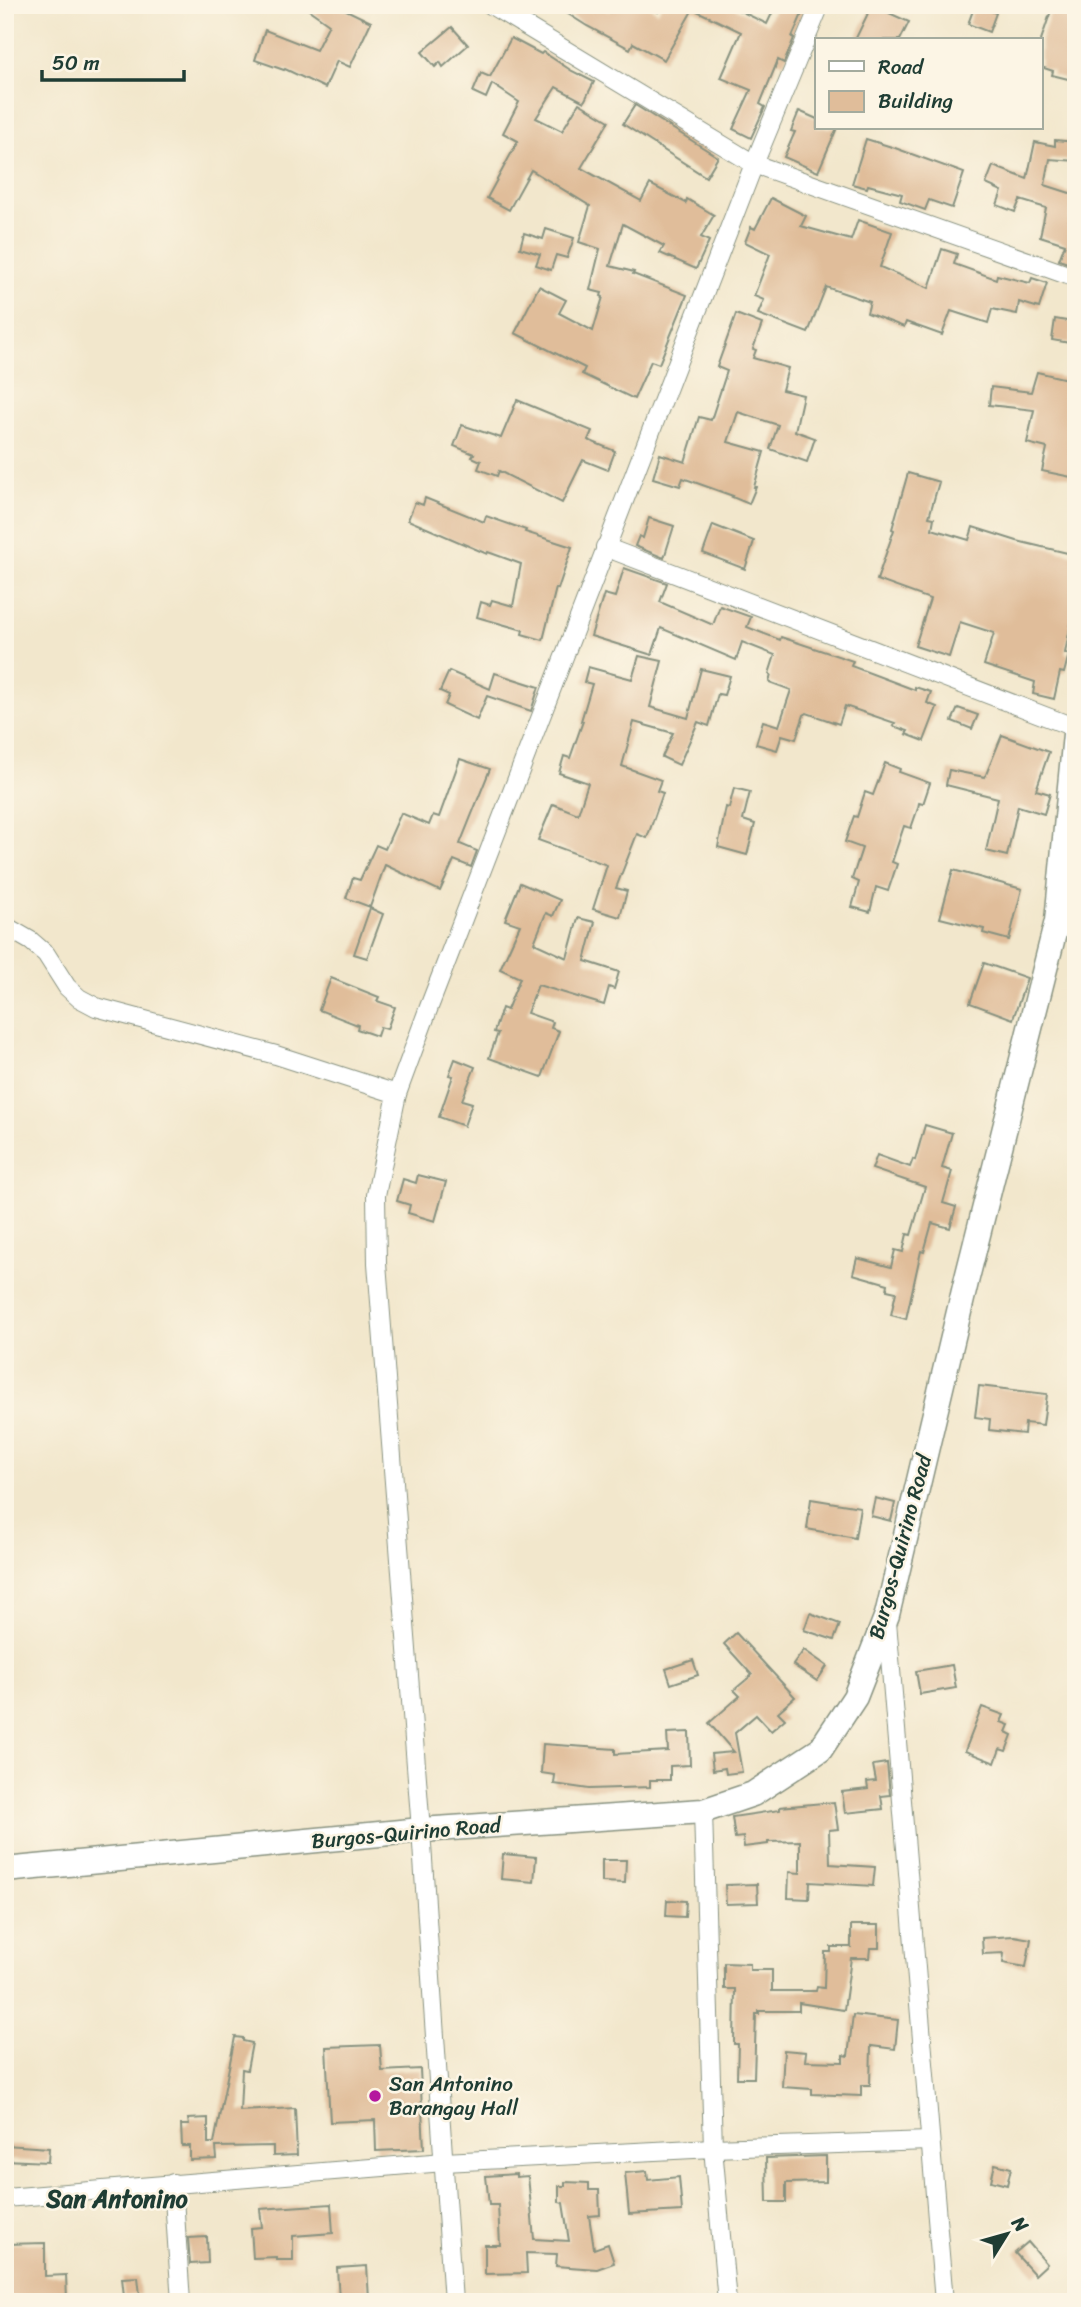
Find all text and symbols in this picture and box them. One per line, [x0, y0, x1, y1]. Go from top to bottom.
scale bar [42, 38, 184, 82]
legend [815, 38, 1042, 130]
text: 50 m [52, 44, 100, 82]
text: Road [878, 48, 925, 86]
text: Building [878, 82, 954, 120]
street label: Burgos-Quirino Road [857, 1448, 943, 1644]
street label: Burgos-Quirino Road [310, 1806, 504, 1860]
place label: San Antonino Barangay Hall [389, 2065, 519, 2127]
marker: San Antonino Barangay Hall [367, 2088, 383, 2104]
district label: San Antonino [45, 2178, 189, 2220]
north arrow [972, 2198, 1042, 2268]
text: N [1002, 2208, 1038, 2240]

